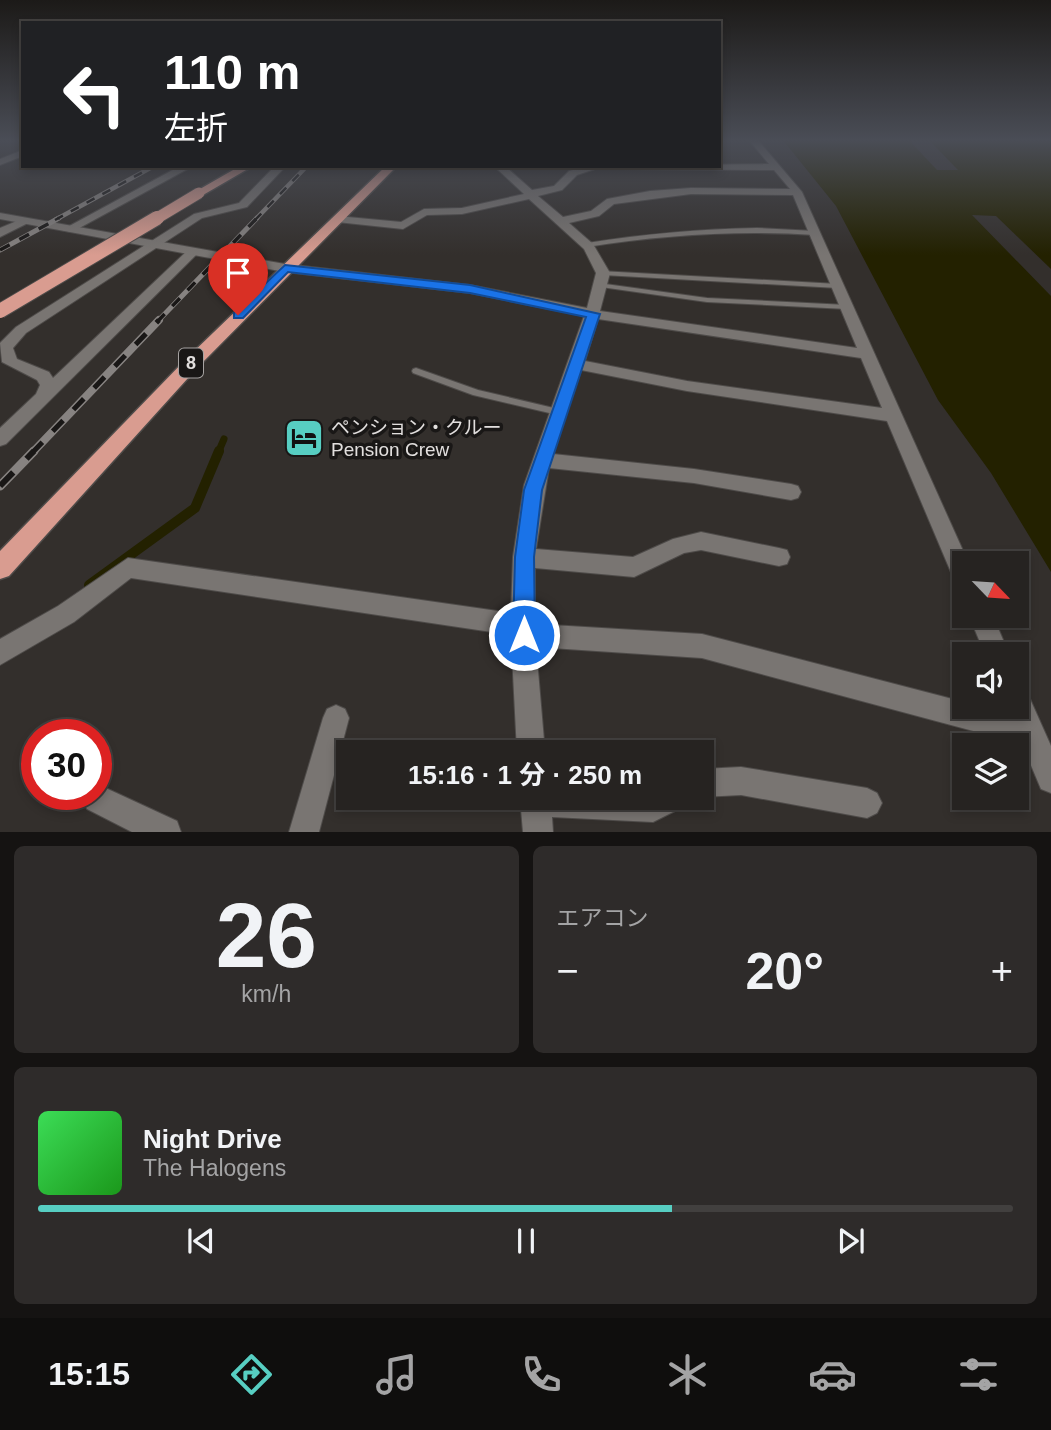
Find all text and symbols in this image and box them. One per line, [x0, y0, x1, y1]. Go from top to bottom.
text: 110 m [164, 45, 300, 99]
icon: left [49, 49, 140, 140]
text: 左折 [164, 110, 228, 146]
pin [208, 243, 268, 315]
icon: arrive [219, 254, 257, 292]
road number: 8 [179, 348, 203, 377]
hotel icon: ペンション・クルー Pension Crew [283, 417, 325, 459]
place label: ペンション・クルー Pension Crew [331, 417, 501, 460]
north arrow [952, 551, 1029, 628]
map controls [952, 551, 1029, 810]
position arrow [487, 598, 561, 672]
button: sound [952, 642, 1029, 719]
speed limit sign: 30 [21, 719, 112, 810]
button: layers [952, 733, 1029, 810]
text: 15:16 · 1 分 · 250 m [408, 760, 642, 790]
text: 26 [216, 885, 317, 986]
text: エアコン [557, 905, 649, 931]
text: 20° [745, 942, 824, 1000]
text: − [557, 950, 579, 992]
text: + [991, 950, 1013, 992]
text: km/h [241, 981, 291, 1007]
text: Night Drive [143, 1124, 282, 1154]
text: The Halogens [143, 1155, 286, 1181]
icon: previous [182, 1222, 220, 1260]
icon: pause [507, 1222, 545, 1260]
icon: next [832, 1222, 870, 1260]
icon: directions [227, 1350, 276, 1399]
icon: music [372, 1350, 421, 1399]
icon: phone [517, 1350, 566, 1399]
icon: climate [663, 1350, 712, 1399]
icon: car [808, 1350, 857, 1399]
icon: filters [954, 1350, 1003, 1399]
text: 15:15 [48, 1356, 130, 1392]

